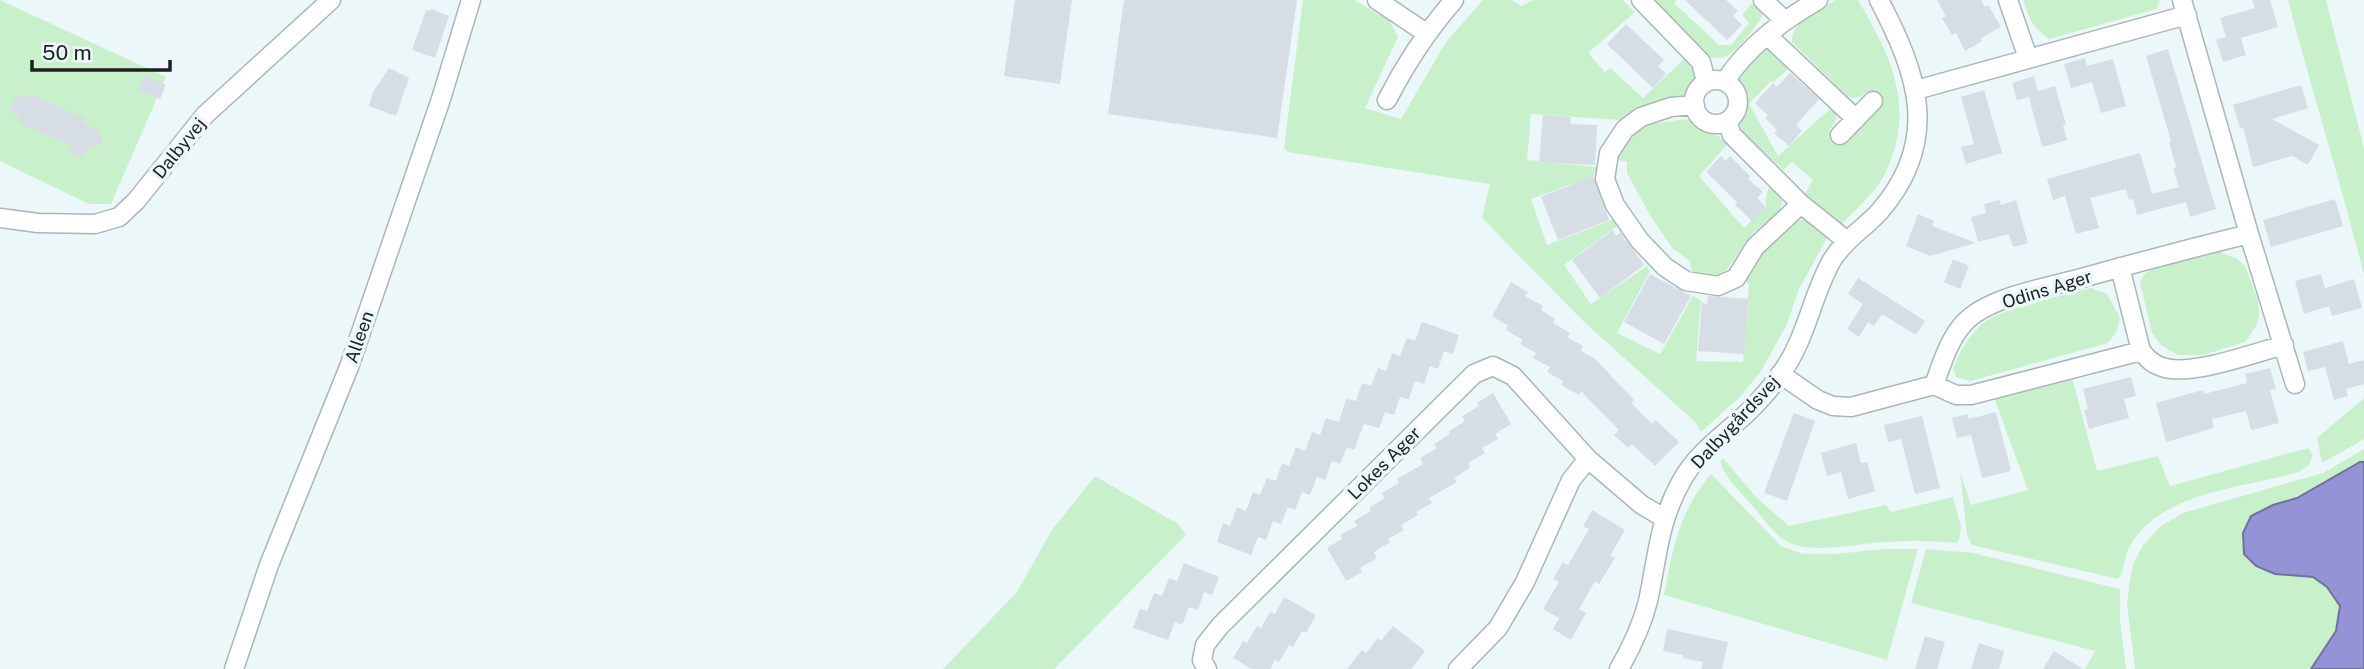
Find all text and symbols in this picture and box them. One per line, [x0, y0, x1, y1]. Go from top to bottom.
scale bar [32, 28, 170, 72]
text: 50 m [42, 40, 92, 65]
street label: Dalbyvej [148, 113, 210, 183]
street label: Odins Ager [2000, 265, 2094, 313]
street label: Alleen [340, 308, 378, 366]
street label: Dalbygårdsvej [1687, 371, 1783, 473]
street label: Lokes Ager [1343, 422, 1425, 504]

